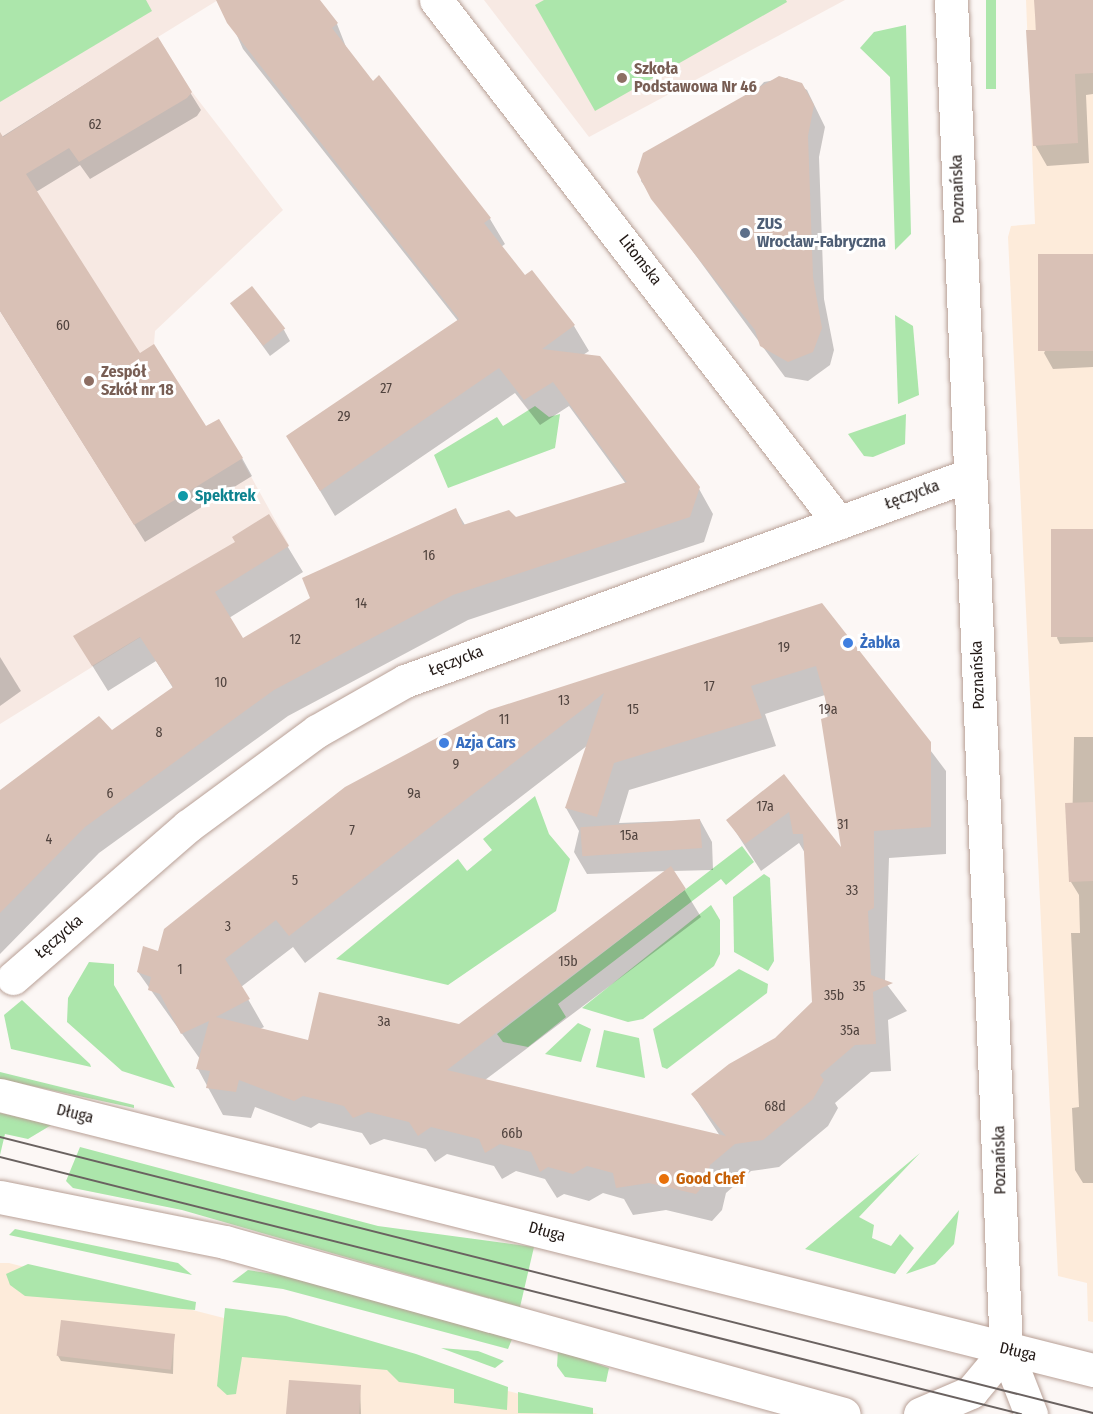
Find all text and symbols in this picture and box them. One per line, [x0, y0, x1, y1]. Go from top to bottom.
place label: Szkoła Podstawowa Nr 46 [634, 59, 757, 97]
marker: Szkoła Podstawowa Nr 46 [615, 71, 629, 85]
house number: 62 [89, 117, 101, 133]
street label: Poznańska [947, 154, 969, 224]
place label: ZUS Wrocław-Fabryczna [757, 214, 886, 252]
marker: ZUS Wrocław-Fabryczna [738, 226, 752, 240]
street label: Litomska [614, 231, 666, 289]
house number: 60 [56, 318, 70, 334]
place label: Zespół Szkół nr 18 [101, 362, 174, 400]
marker: Zespół Szkół nr 18 [82, 374, 96, 388]
house number: 27 [380, 381, 392, 397]
house number: 29 [338, 409, 350, 425]
street label: Łęczycka [882, 476, 942, 514]
place label: Spektrek [195, 486, 256, 506]
marker: Spektrek [176, 489, 190, 503]
house number: 16 [423, 548, 435, 564]
house number: 14 [355, 596, 367, 612]
house number: 12 [289, 632, 301, 648]
place label: Żabka [860, 633, 900, 653]
marker: Żabka [841, 636, 855, 650]
house number: 19 [778, 640, 790, 656]
street label: Poznańska [967, 640, 989, 710]
street label: Łęczycka [426, 642, 486, 680]
house number: 10 [215, 675, 227, 691]
house number: 17 [703, 679, 715, 695]
house number: 13 [558, 693, 570, 709]
house number: 15 [627, 702, 639, 718]
house number: 19a [819, 702, 837, 718]
house number: 11 [499, 712, 509, 728]
house number: 8 [156, 725, 162, 741]
place label: Azja Cars [456, 733, 516, 753]
marker: Azja Cars [437, 736, 451, 750]
house number: 9 [453, 757, 459, 773]
house number: 6 [107, 786, 113, 802]
house number: 9a [407, 786, 421, 802]
house number: 17a [756, 799, 774, 815]
house number: 31 [837, 817, 849, 833]
house number: 7 [349, 823, 355, 839]
house number: 15a [620, 828, 638, 844]
house number: 4 [46, 832, 52, 848]
house number: 5 [292, 873, 298, 889]
house number: 33 [846, 883, 858, 899]
street label: Łęczycka [31, 911, 87, 963]
house number: 3 [225, 919, 231, 935]
house number: 15b [558, 954, 578, 970]
house number: 1 [177, 962, 183, 978]
house number: 35 [853, 979, 865, 995]
house number: 35b [824, 988, 844, 1004]
house number: 3a [377, 1014, 391, 1030]
house number: 35a [840, 1023, 860, 1039]
house number: 68d [764, 1099, 786, 1115]
street label: Długa [55, 1100, 95, 1128]
street label: Poznańska [990, 1125, 1010, 1195]
house number: 66b [501, 1126, 523, 1142]
place label: Good Chef [676, 1169, 745, 1189]
marker: Good Chef [657, 1172, 671, 1186]
street label: Długa [526, 1218, 568, 1246]
street label: Długa [998, 1338, 1038, 1366]

